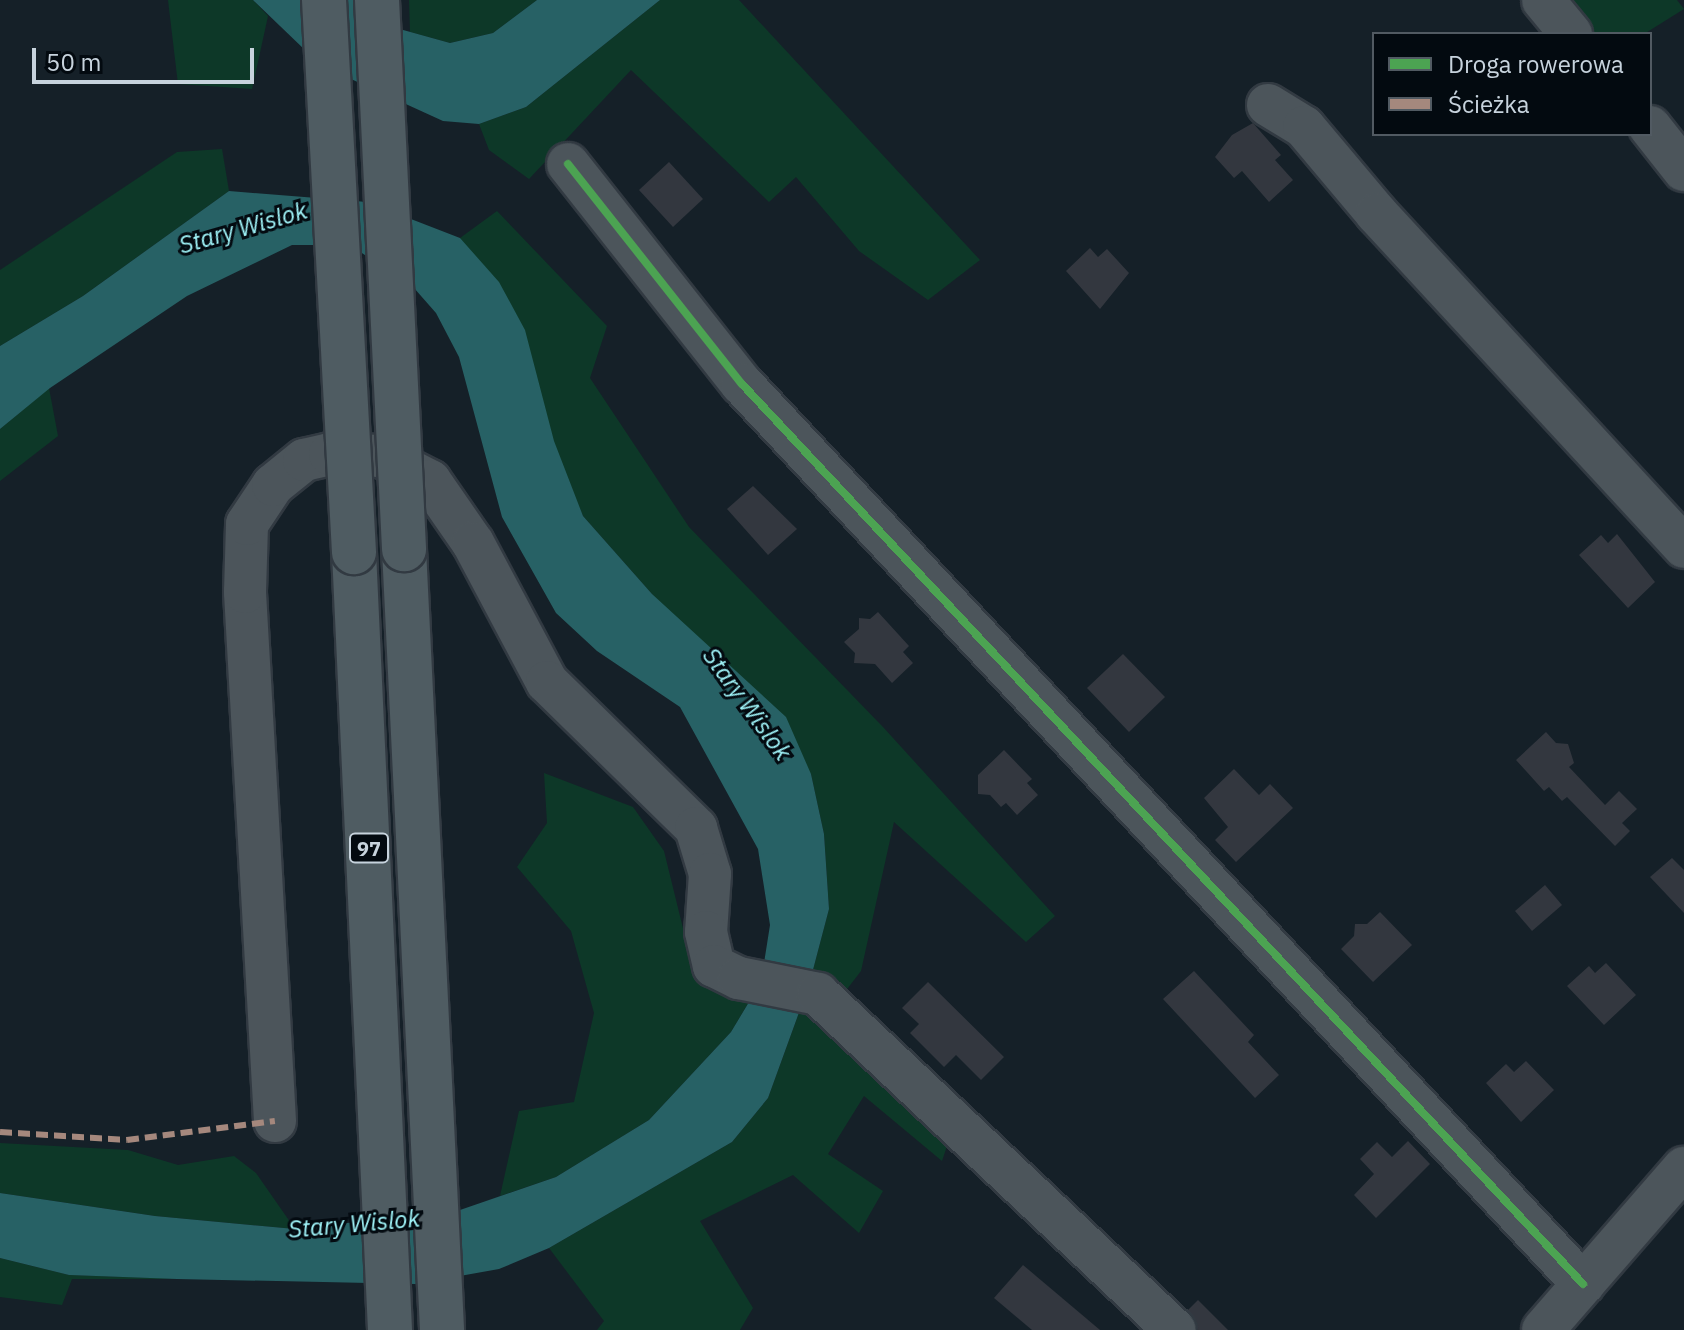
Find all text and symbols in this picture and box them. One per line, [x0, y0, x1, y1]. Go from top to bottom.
scale bar [36, 32, 258, 82]
legend [1372, 32, 1652, 136]
text: 50 m [46, 46, 101, 78]
text: Droga rowerowa [1448, 48, 1624, 80]
text: Ścieżka [1448, 88, 1530, 120]
water label: Stary Wislok [176, 196, 310, 260]
water label: Stary Wislok [697, 642, 797, 766]
road number: 97 [349, 832, 389, 864]
water label: Stary Wislok [287, 1204, 421, 1244]

